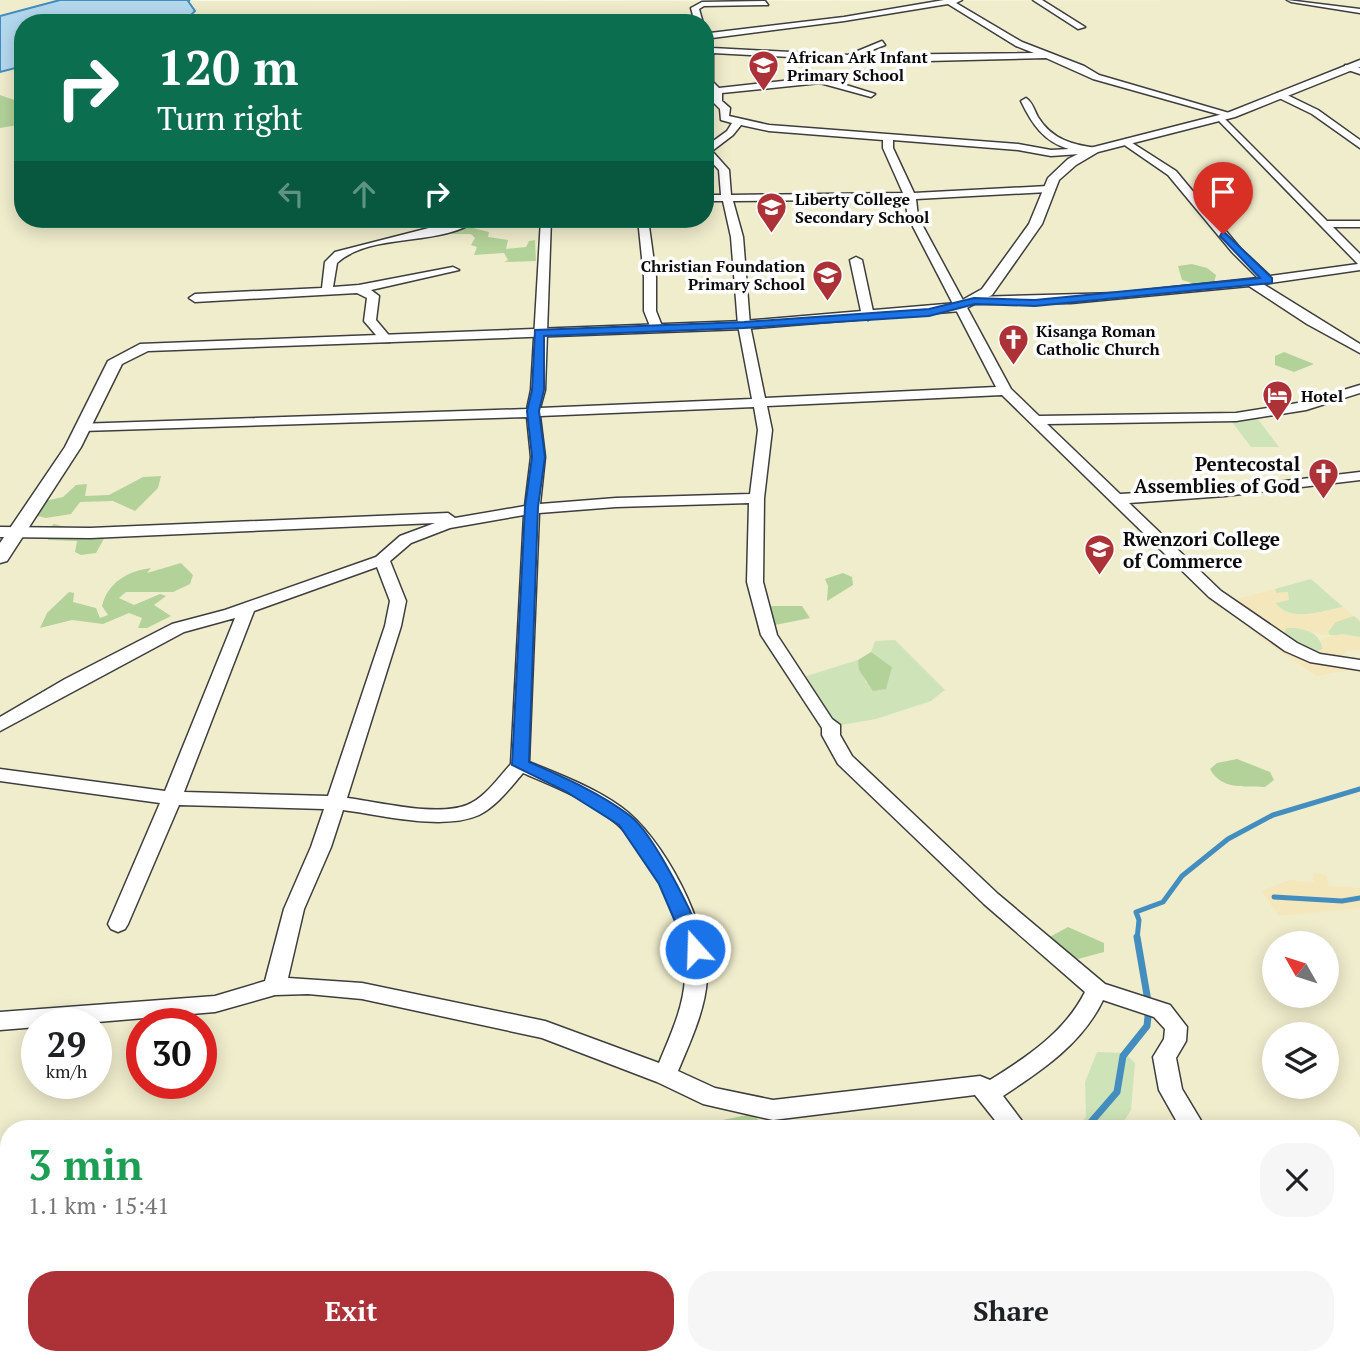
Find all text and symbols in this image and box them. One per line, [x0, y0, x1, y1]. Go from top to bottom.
text: 120 m [157, 34, 299, 99]
icon: right [42, 42, 133, 133]
place label: African Ark Infant Primary School [787, 46, 928, 86]
school or university icon: African Ark Infant Primary School [747, 49, 781, 93]
text: Turn right [157, 97, 303, 139]
pin [1193, 162, 1253, 234]
icon: arrive [1204, 173, 1242, 211]
icon: left [272, 175, 310, 213]
icon: ahead [345, 175, 383, 213]
icon: right [418, 175, 456, 213]
place label: Liberty College Secondary School [795, 188, 929, 228]
school or university icon: Liberty College Secondary School [755, 191, 789, 235]
place label: Christian Foundation Primary School [641, 255, 806, 295]
school or university icon: Christian Foundation Primary School [811, 258, 845, 302]
place label: Kisanga Roman Catholic Church [1036, 320, 1160, 360]
church icon: Kisanga Roman Catholic Church [996, 323, 1030, 367]
hotel icon: Hotel [1261, 379, 1295, 423]
place label: Hotel [1301, 385, 1343, 407]
place label: Pentecostal Assemblies of God [1134, 451, 1301, 498]
church icon: Pentecostal Assemblies of God [1306, 457, 1340, 501]
place label: Rwenzori College of Commerce [1123, 526, 1280, 573]
school or university icon: Rwenzori College of Commerce [1083, 532, 1117, 576]
position arrow [658, 912, 732, 986]
north arrow [1262, 931, 1339, 1008]
map controls [1262, 931, 1339, 1099]
speed limit sign: 30 [126, 1008, 217, 1099]
text: 29 [47, 1021, 86, 1067]
button: layers [1262, 1022, 1339, 1099]
text: km/h [46, 1059, 87, 1083]
text: 3 min [28, 1136, 143, 1192]
button: close [1260, 1143, 1334, 1217]
text: 1.1 km · 15:41 [28, 1190, 170, 1221]
button: Exit [28, 1271, 674, 1351]
button: Share [688, 1271, 1334, 1351]

